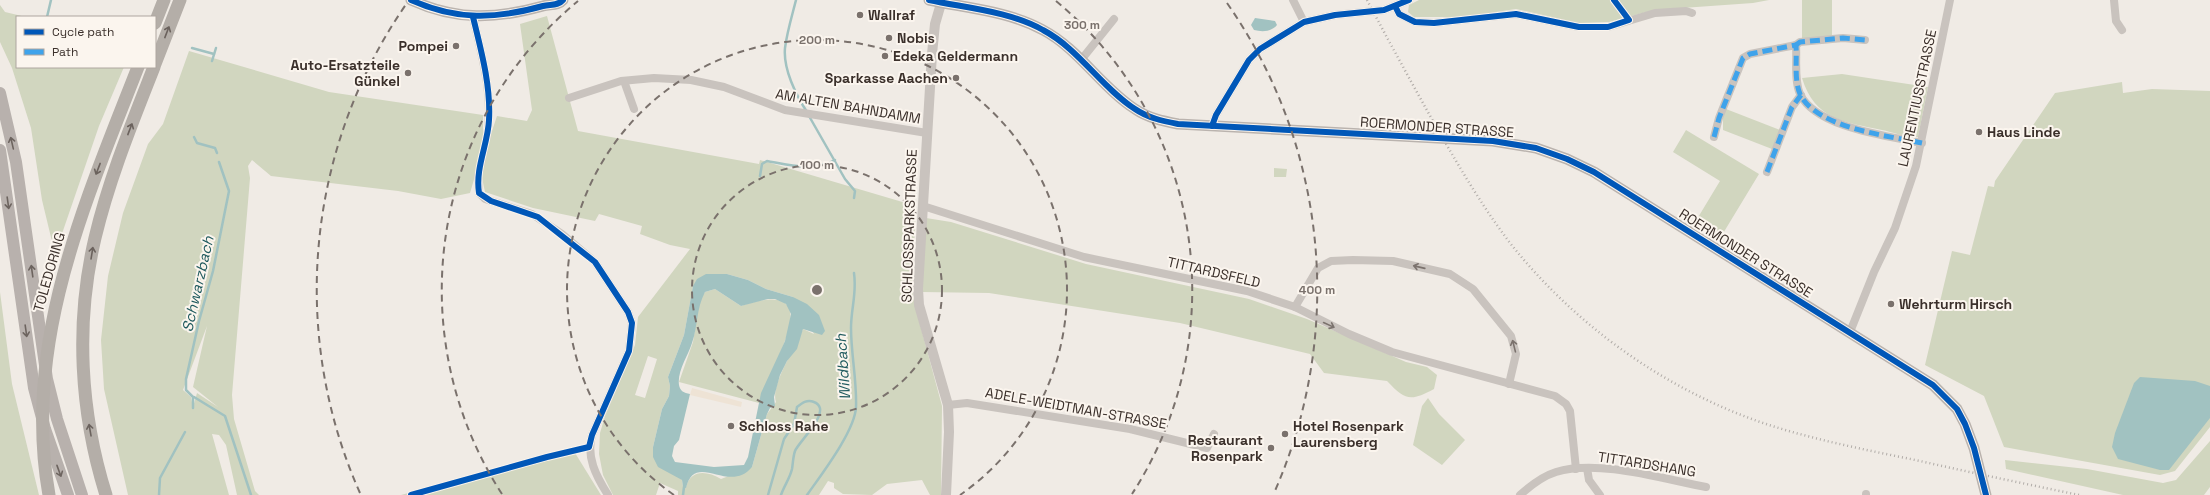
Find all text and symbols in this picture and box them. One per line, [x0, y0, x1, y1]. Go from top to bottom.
place label: Wallraf [868, 6, 915, 24]
marker: Wallraf [855, 10, 865, 20]
legend [16, 16, 156, 68]
text: 300 m [1064, 17, 1100, 33]
text: Cycle path [52, 24, 114, 40]
one-way arrow [164, 26, 172, 38]
street label: LAURENTIUSSTRASSE [1894, 27, 1940, 168]
place label: Nobis [897, 29, 935, 47]
text: 200 m [799, 32, 835, 48]
marker: Nobis [884, 33, 894, 43]
place label: Pompei [398, 37, 448, 55]
marker: Pompei [451, 41, 461, 51]
text: Path [52, 44, 78, 60]
place label: Edeka Geldermann [893, 47, 1018, 65]
marker: Edeka Geldermann [880, 51, 890, 61]
place label: Auto-Ersatzteile Günkel [290, 56, 400, 90]
marker: Auto-Ersatzteile Günkel [403, 68, 413, 78]
place label: Sparkasse Aachen [825, 69, 948, 87]
marker: Sparkasse Aachen [951, 73, 961, 83]
street label: AM ALTEN BAHNDAMM [774, 84, 922, 128]
street label: ROERMONDER STRASSE [1359, 113, 1515, 141]
one-way arrow [127, 123, 135, 135]
place label: Haus Linde [1987, 123, 2061, 141]
marker: Haus Linde [1974, 127, 1984, 137]
one-way arrow [7, 137, 15, 150]
street label: SCHLOSSPARKSTRASSE [897, 149, 921, 303]
text: 100 m [800, 157, 834, 173]
one-way arrow [94, 162, 102, 174]
one-way arrow [5, 196, 12, 209]
street label: ROERMONDER STRASSE [1676, 204, 1816, 302]
street label: TOLEDORING [29, 230, 69, 314]
water label: Schwarzbach [177, 233, 218, 334]
one-way arrow [89, 247, 97, 260]
street label: TITTARDSFELD [1166, 253, 1262, 291]
one-way arrow [1413, 262, 1426, 270]
one-way arrow [28, 265, 36, 278]
text: 400 m [1299, 282, 1335, 298]
centre of rings [810, 283, 824, 297]
place label: Wehrturm Hirsch [1899, 295, 2012, 313]
marker: Wehrturm Hirsch [1886, 299, 1896, 309]
one-way arrow [1323, 322, 1335, 329]
one-way arrow [22, 324, 30, 337]
water label: Wildbach [831, 332, 854, 401]
one-way arrow [1510, 339, 1518, 352]
street label: ADELE-WEIDTMAN-STRASSE [984, 383, 1168, 433]
place label: Schloss Rahe [739, 417, 828, 435]
place label: Hotel Rosenpark Laurensberg [1293, 417, 1404, 451]
marker: Schloss Rahe [726, 421, 736, 431]
one-way arrow [85, 424, 93, 437]
marker: Hotel Rosenpark Laurensberg [1280, 429, 1290, 439]
place label: Restaurant Rosenpark [1188, 431, 1263, 465]
marker: Restaurant Rosenpark [1266, 443, 1276, 453]
street label: TITTARDSHANG [1597, 447, 1697, 481]
one-way arrow [56, 464, 63, 477]

